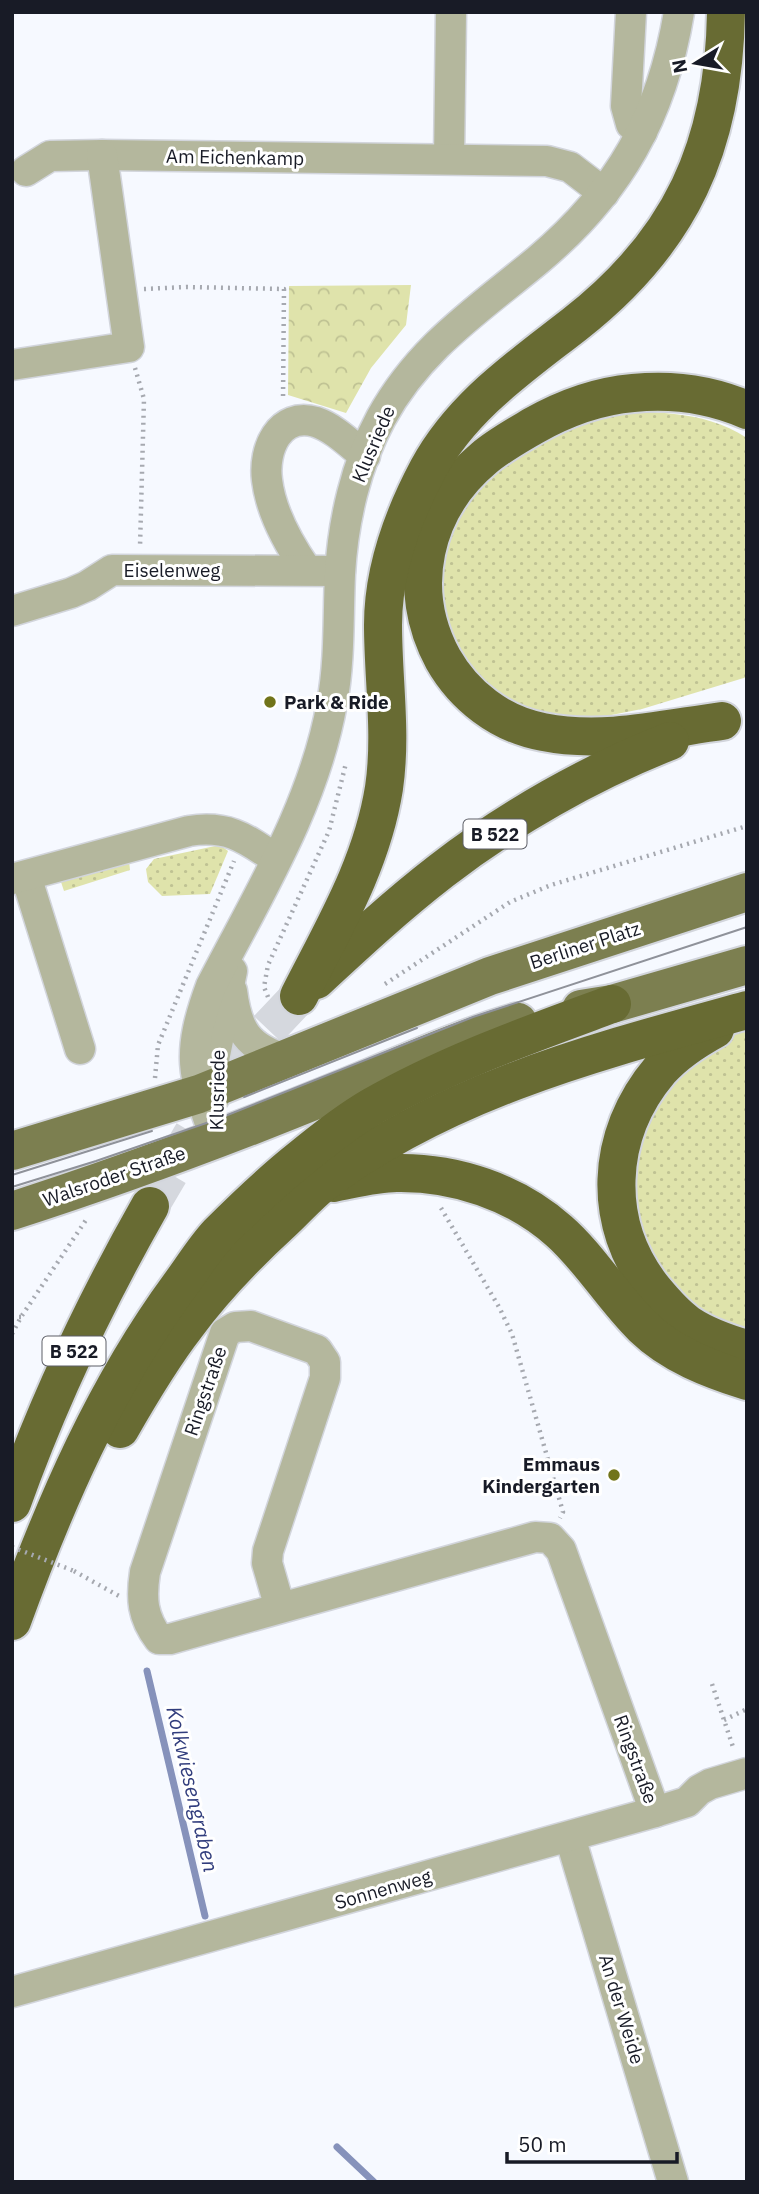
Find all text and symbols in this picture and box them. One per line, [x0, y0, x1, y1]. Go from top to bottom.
north arrow [661, 28, 731, 98]
text: N [666, 57, 692, 75]
street label: Am Eichenkamp [166, 144, 304, 170]
street label: Klusriede [346, 402, 400, 486]
street label: Eiselenweg [124, 558, 220, 582]
place label: Park & Ride [284, 690, 389, 714]
marker: Park & Ride [262, 694, 278, 710]
road number: B 522 [463, 820, 526, 848]
street label: Berliner Platz [527, 916, 643, 974]
street label: Klusriede [204, 1049, 230, 1131]
street label: Walsroder Straße [40, 1140, 188, 1212]
road number: B 522 [42, 1336, 106, 1366]
street label: Ringstraße [178, 1343, 232, 1439]
place label: Emmaus Kindergarten [482, 1452, 600, 1498]
marker: Emmaus Kindergarten [606, 1467, 622, 1483]
water label: Kolkwiesengraben [160, 1703, 226, 1875]
street label: Ringstraße [609, 1711, 663, 1807]
street label: Sonnenweg [332, 1864, 434, 1914]
street label: An der Weide [594, 1951, 650, 2067]
scale bar [507, 2120, 677, 2164]
text: 50 m [518, 2130, 567, 2158]

